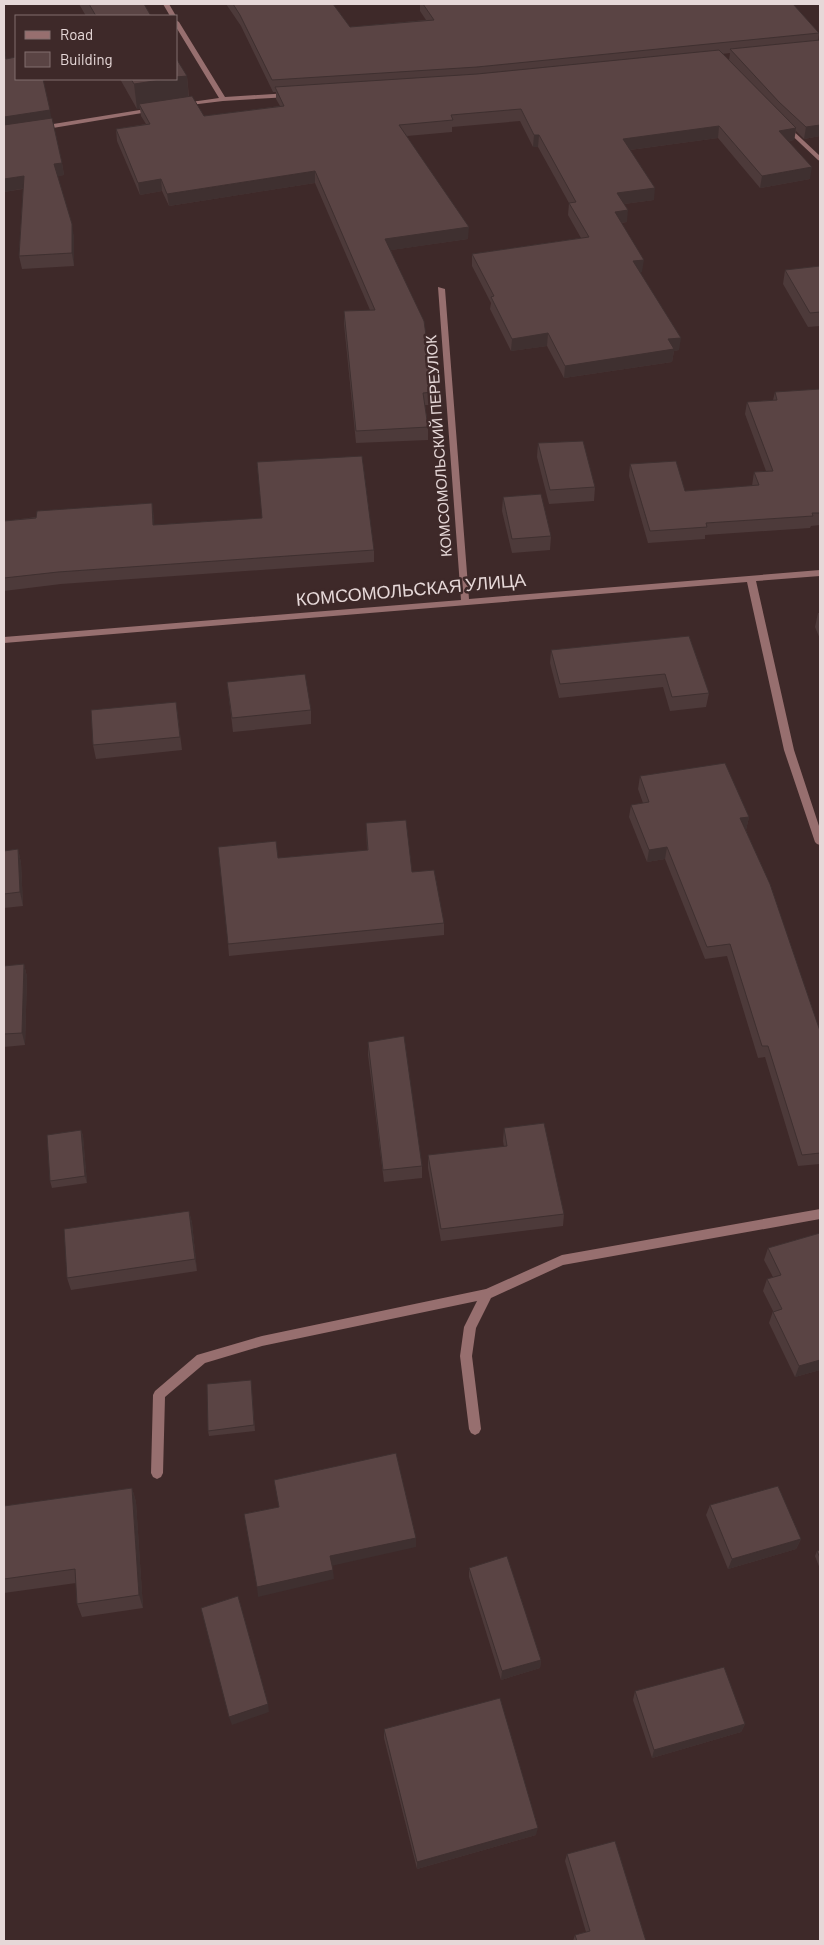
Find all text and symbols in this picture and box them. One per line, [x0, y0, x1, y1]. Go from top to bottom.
legend [15, 15, 178, 80]
text: Road [60, 25, 93, 43]
text: Building [60, 50, 113, 68]
street label: КОМСОМОЛЬСКИЙ ПЕРЕУЛОК [421, 334, 455, 558]
street label: КОМСОМОЛЬСКАЯ УЛИЦА [295, 568, 527, 610]

